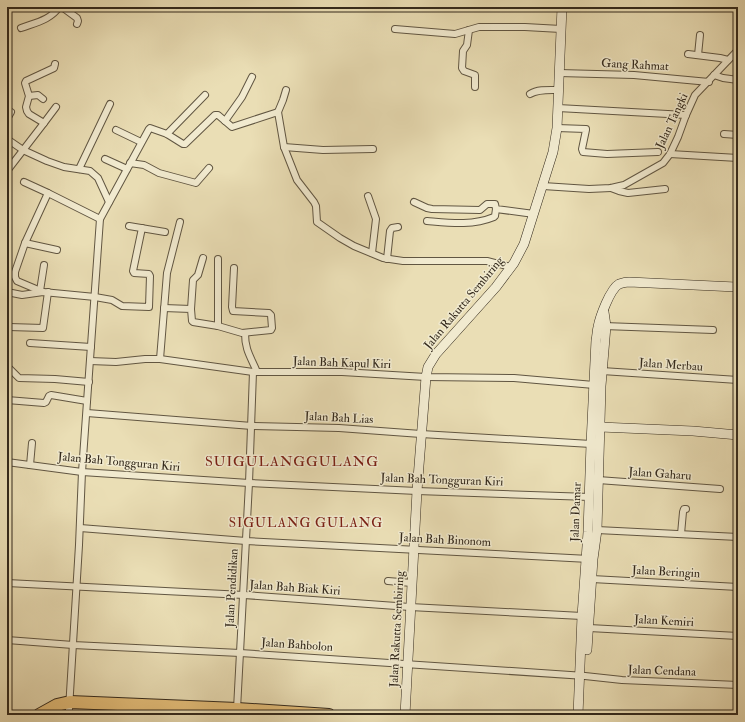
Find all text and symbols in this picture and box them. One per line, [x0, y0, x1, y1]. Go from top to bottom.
street label: Gang Rahmat [601, 56, 669, 74]
street label: Jalan Tangki [652, 91, 691, 152]
street label: Jalan Rakutta Sembiring [420, 253, 508, 353]
street label: Jalan Bah Kapul Kiri [292, 354, 391, 372]
street label: Jalan Merbau [637, 355, 704, 375]
street label: Jalan Bah Lias [303, 409, 374, 427]
street label: Jalan Bah Tongguran Kiri [56, 449, 181, 475]
district label: SUIGULANGGULANG [205, 453, 379, 470]
street label: Jalan Gaharu [627, 464, 692, 484]
street label: Jalan Bah Tongguran Kiri [379, 470, 504, 490]
street label: Jalan Damar [567, 481, 585, 543]
district label: SIGULANG GULANG [229, 515, 383, 531]
street label: Jalan Bah Binonom [398, 530, 492, 550]
street label: Jalan Pendidikan [222, 548, 242, 629]
street label: Jalan Beringin [631, 563, 700, 581]
street label: Jalan Rakutta Sembiring [386, 569, 408, 689]
street label: Jalan Bah Biak Kiri [248, 577, 341, 599]
street label: Jalan Kemiri [633, 612, 694, 630]
street label: Jalan Bahbolon [260, 635, 333, 655]
street label: Jalan Cendana [627, 662, 697, 680]

